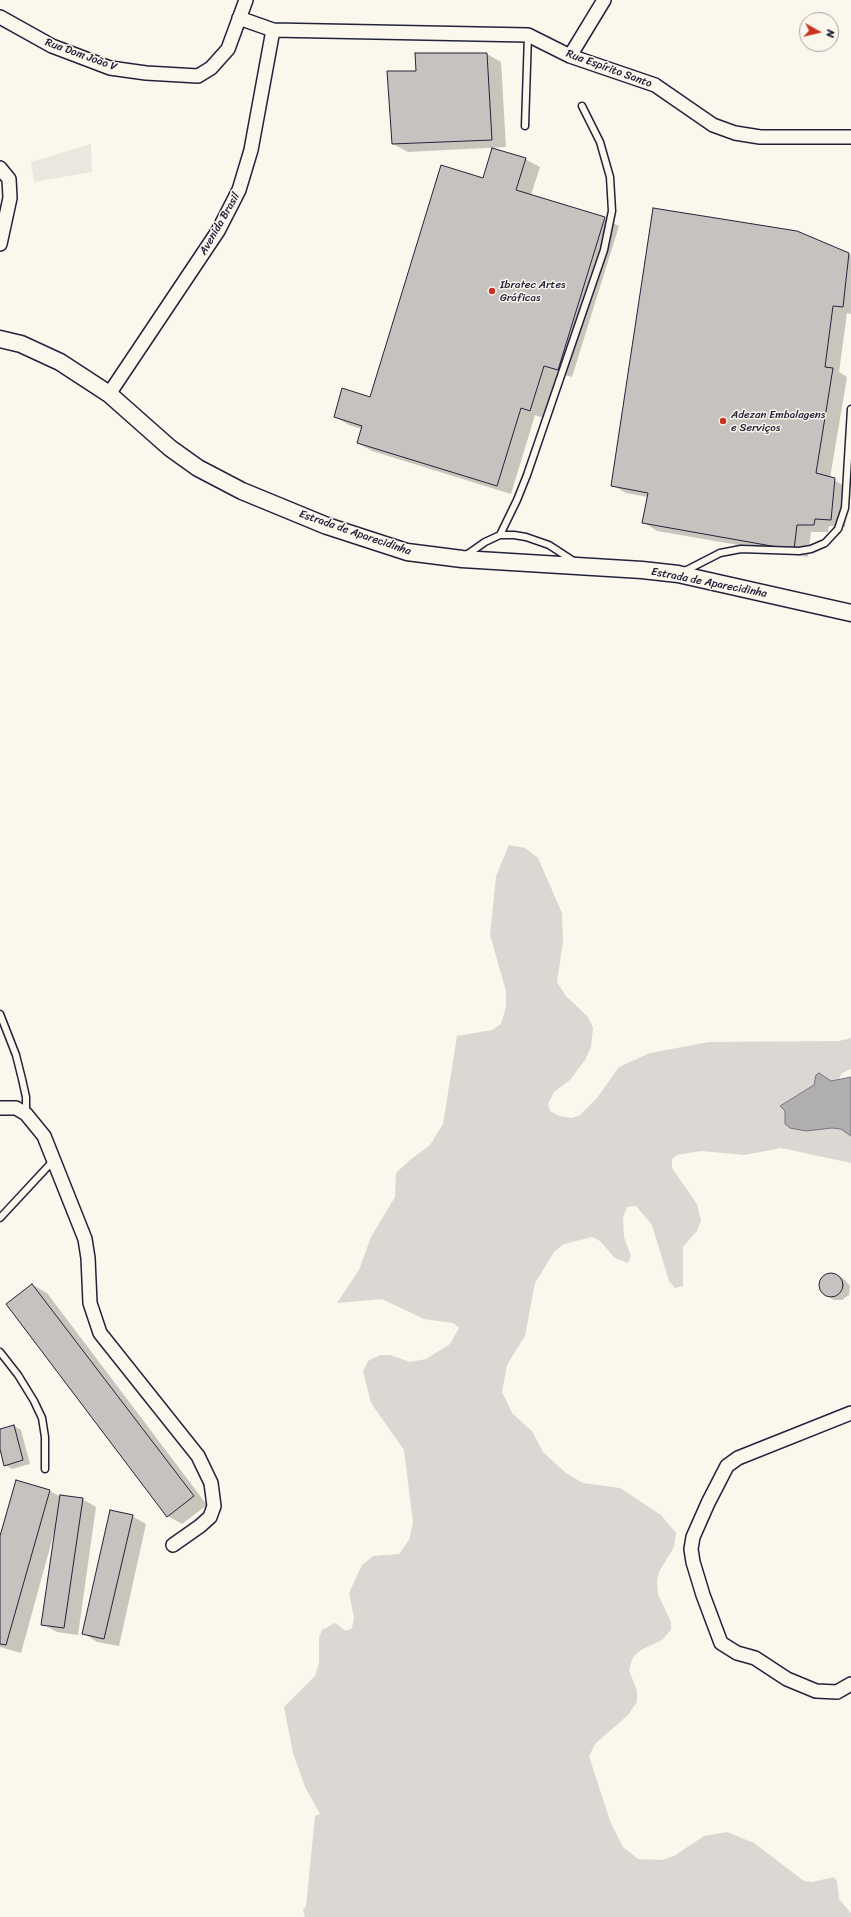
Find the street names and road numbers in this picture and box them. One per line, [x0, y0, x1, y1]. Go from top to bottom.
street label: Rua Dom João V [43, 36, 119, 74]
street label: Rua Espírito Santo [564, 47, 654, 91]
street label: Avenida Brasil [197, 191, 243, 257]
street label: Estrada de Aparecidinha [297, 508, 413, 558]
street label: Estrada de Aparecidinha [650, 565, 768, 601]

